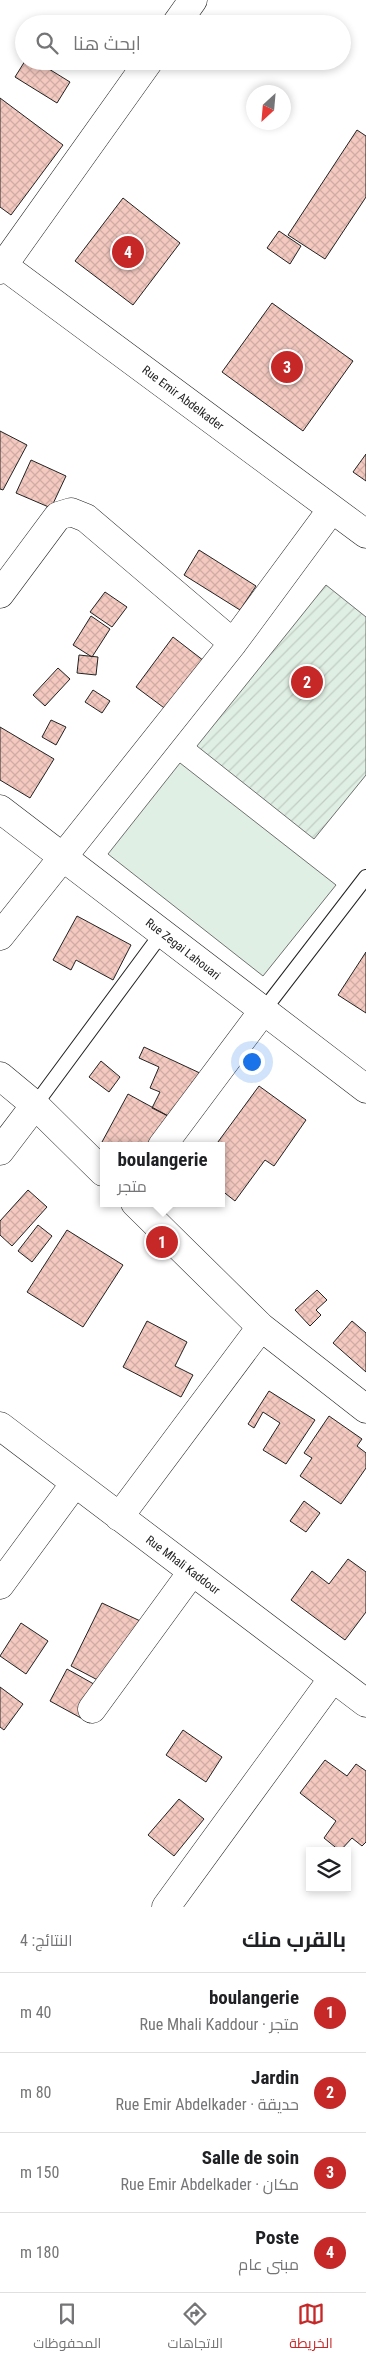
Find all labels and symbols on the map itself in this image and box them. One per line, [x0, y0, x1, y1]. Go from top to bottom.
north arrow [246, 85, 291, 130]
pin: 4 [112, 233, 144, 271]
pin: 3 [271, 348, 303, 386]
street label: Rue Emir Abdelkader [140, 363, 227, 433]
pin: 2 [291, 663, 323, 701]
street label: Rue Zegai Lahouari [143, 916, 223, 982]
your location [239, 1049, 265, 1075]
pin: 1 [146, 1223, 178, 1261]
street label: Rue Mhali Kaddour [143, 1533, 223, 1598]

